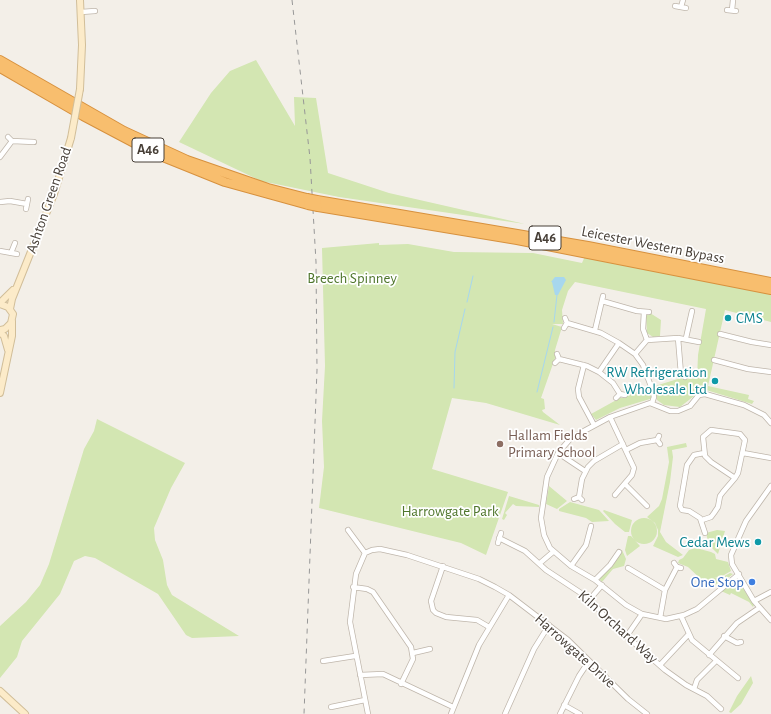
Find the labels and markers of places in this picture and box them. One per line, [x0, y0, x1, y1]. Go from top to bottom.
place label: CMS [736, 309, 763, 327]
marker: CMS [723, 313, 733, 323]
place label: RW Refrigeration Wholesale Ltd [606, 363, 707, 398]
marker: RW Refrigeration Wholesale Ltd [710, 376, 720, 386]
place label: Hallam Fields Primary School [508, 426, 596, 461]
marker: Hallam Fields Primary School [495, 439, 505, 449]
place label: Cedar Mews [680, 533, 750, 551]
marker: Cedar Mews [753, 537, 763, 547]
place label: One Stop [691, 573, 744, 591]
marker: One Stop [747, 577, 757, 587]

